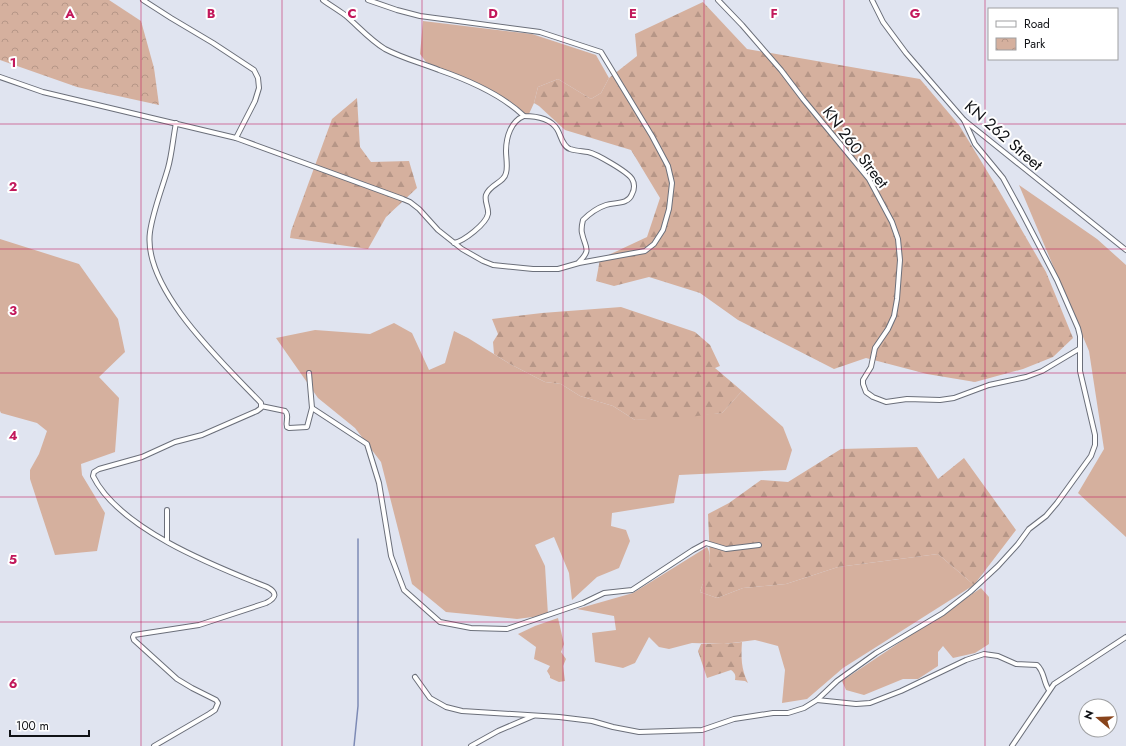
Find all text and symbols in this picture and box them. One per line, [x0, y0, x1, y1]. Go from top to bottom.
text: A [64, 4, 75, 23]
text: B [207, 4, 216, 23]
text: C [347, 4, 357, 23]
text: D [488, 4, 498, 23]
text: E [629, 4, 637, 23]
text: F [770, 4, 778, 23]
text: G [910, 4, 921, 23]
legend [988, 8, 1118, 60]
text: Road [1024, 15, 1050, 33]
text: Park [1024, 35, 1046, 53]
text: 1 [10, 53, 16, 72]
street label: KN 262 Street [960, 95, 1048, 176]
street label: KN 260 Street [817, 102, 894, 193]
text: 2 [9, 177, 17, 196]
text: 3 [9, 301, 17, 320]
text: 4 [8, 426, 18, 445]
text: 5 [9, 550, 17, 569]
text: 6 [9, 674, 18, 693]
north arrow [1078, 698, 1118, 738]
text: N [1080, 708, 1098, 721]
scale bar [10, 712, 89, 738]
text: 100 m [16, 717, 49, 735]

